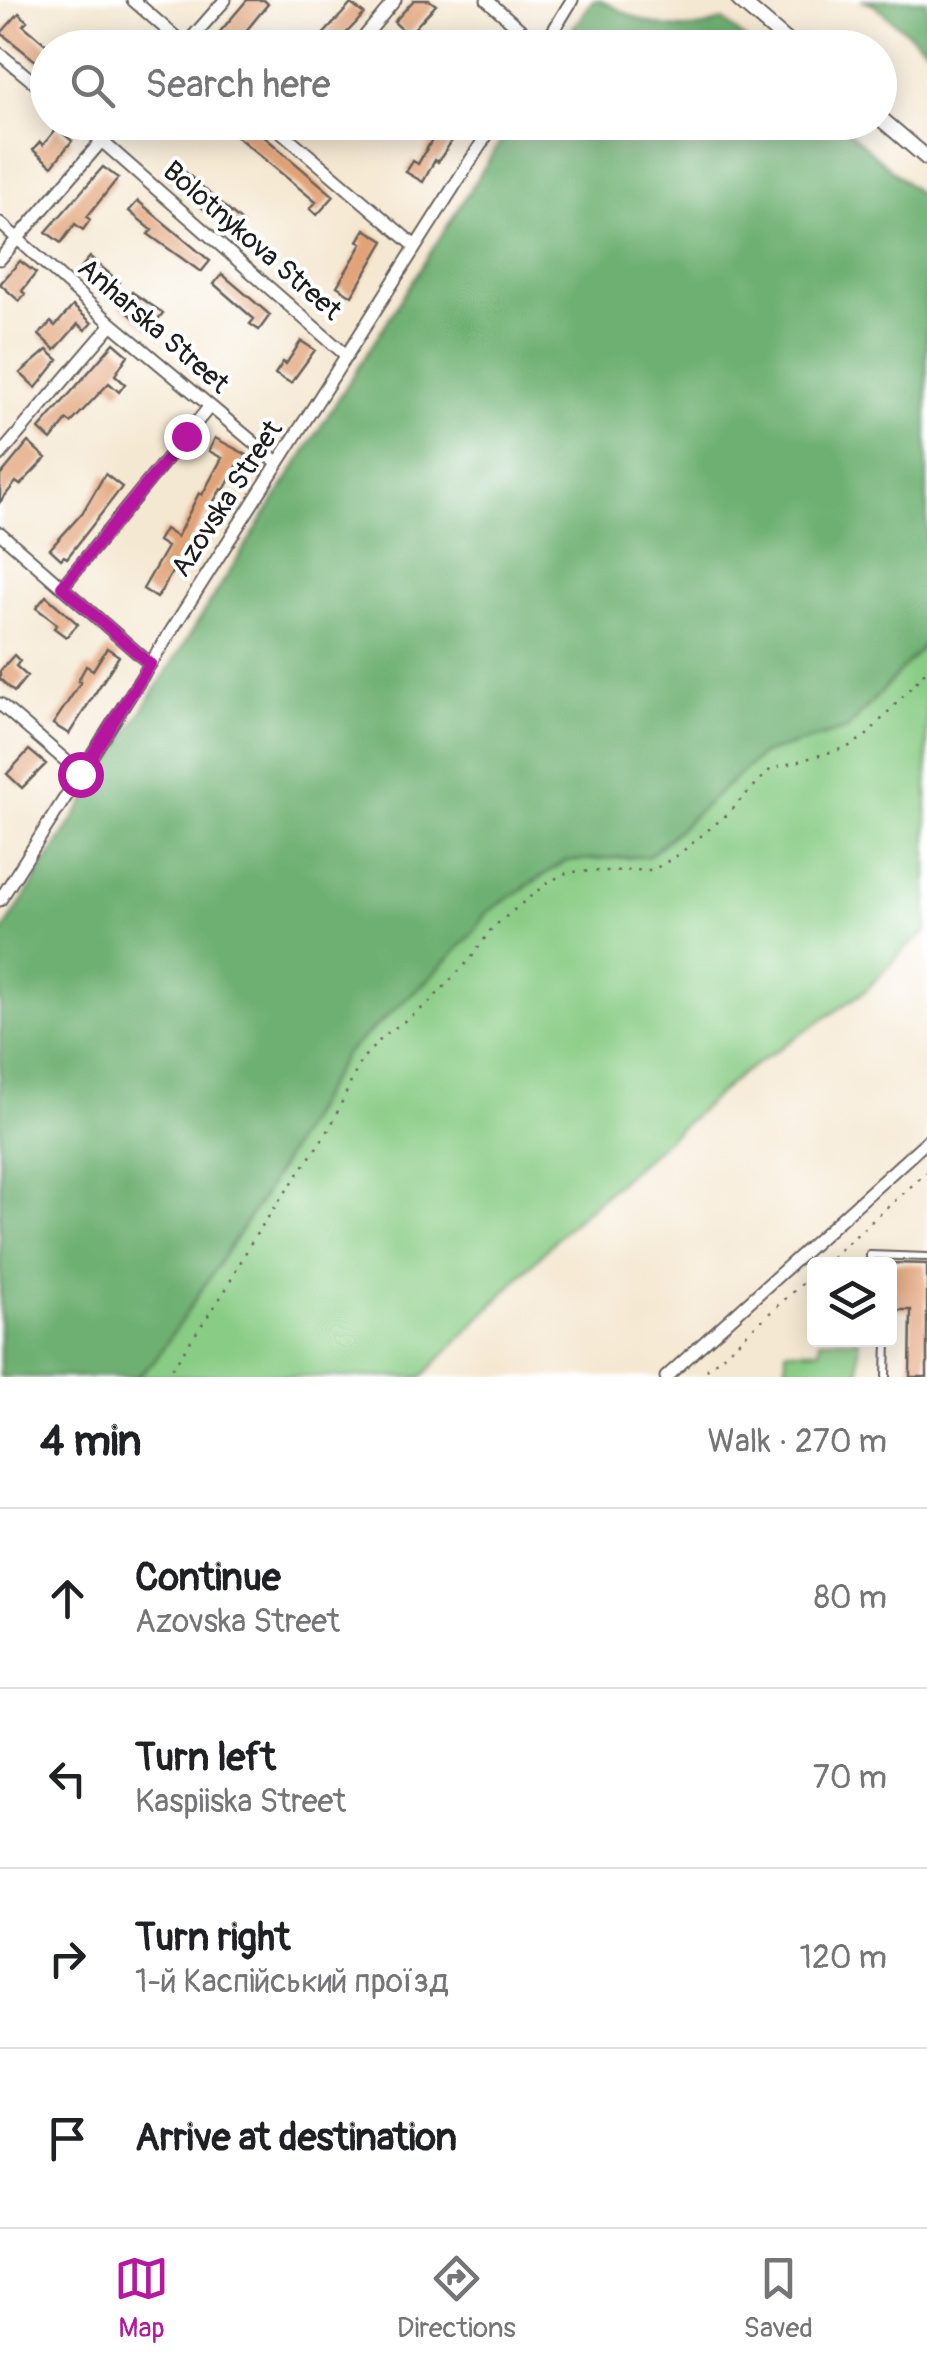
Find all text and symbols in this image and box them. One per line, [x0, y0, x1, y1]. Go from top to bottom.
search box [30, 30, 897, 140]
icon: search [65, 58, 120, 113]
text: Search here [145, 61, 331, 109]
street label: Bolotnykova Street [155, 154, 349, 329]
street label: Anharska Street [70, 251, 237, 402]
street label: Azovska Street [164, 413, 291, 584]
route end [164, 414, 210, 460]
route start [58, 752, 104, 798]
map controls [807, 1257, 897, 1347]
button: layers [807, 1257, 897, 1347]
text: 4 min [40, 1416, 142, 1468]
text: Walk · 270 m [708, 1422, 887, 1462]
text: Continue [135, 1554, 281, 1602]
icon: ahead [40, 1571, 95, 1626]
text: 80 m [814, 1578, 887, 1618]
text: Azovska Street [135, 1602, 340, 1642]
text: Turn left [135, 1734, 276, 1782]
icon: left [40, 1751, 95, 1806]
text: 70 m [813, 1758, 887, 1798]
text: Kaspiiska Street [135, 1782, 346, 1822]
text: Turn right [135, 1914, 290, 1962]
icon: right [40, 1931, 95, 1986]
text: 120 m [799, 1938, 887, 1978]
text: 1-й Каспійський проїзд [135, 1962, 448, 2002]
icon: arrive [40, 2111, 95, 2166]
text: Arrive at destination [135, 2114, 457, 2162]
tab: Map [114, 2251, 169, 2346]
tab: Directions [397, 2251, 516, 2346]
tab: Saved [744, 2251, 813, 2346]

